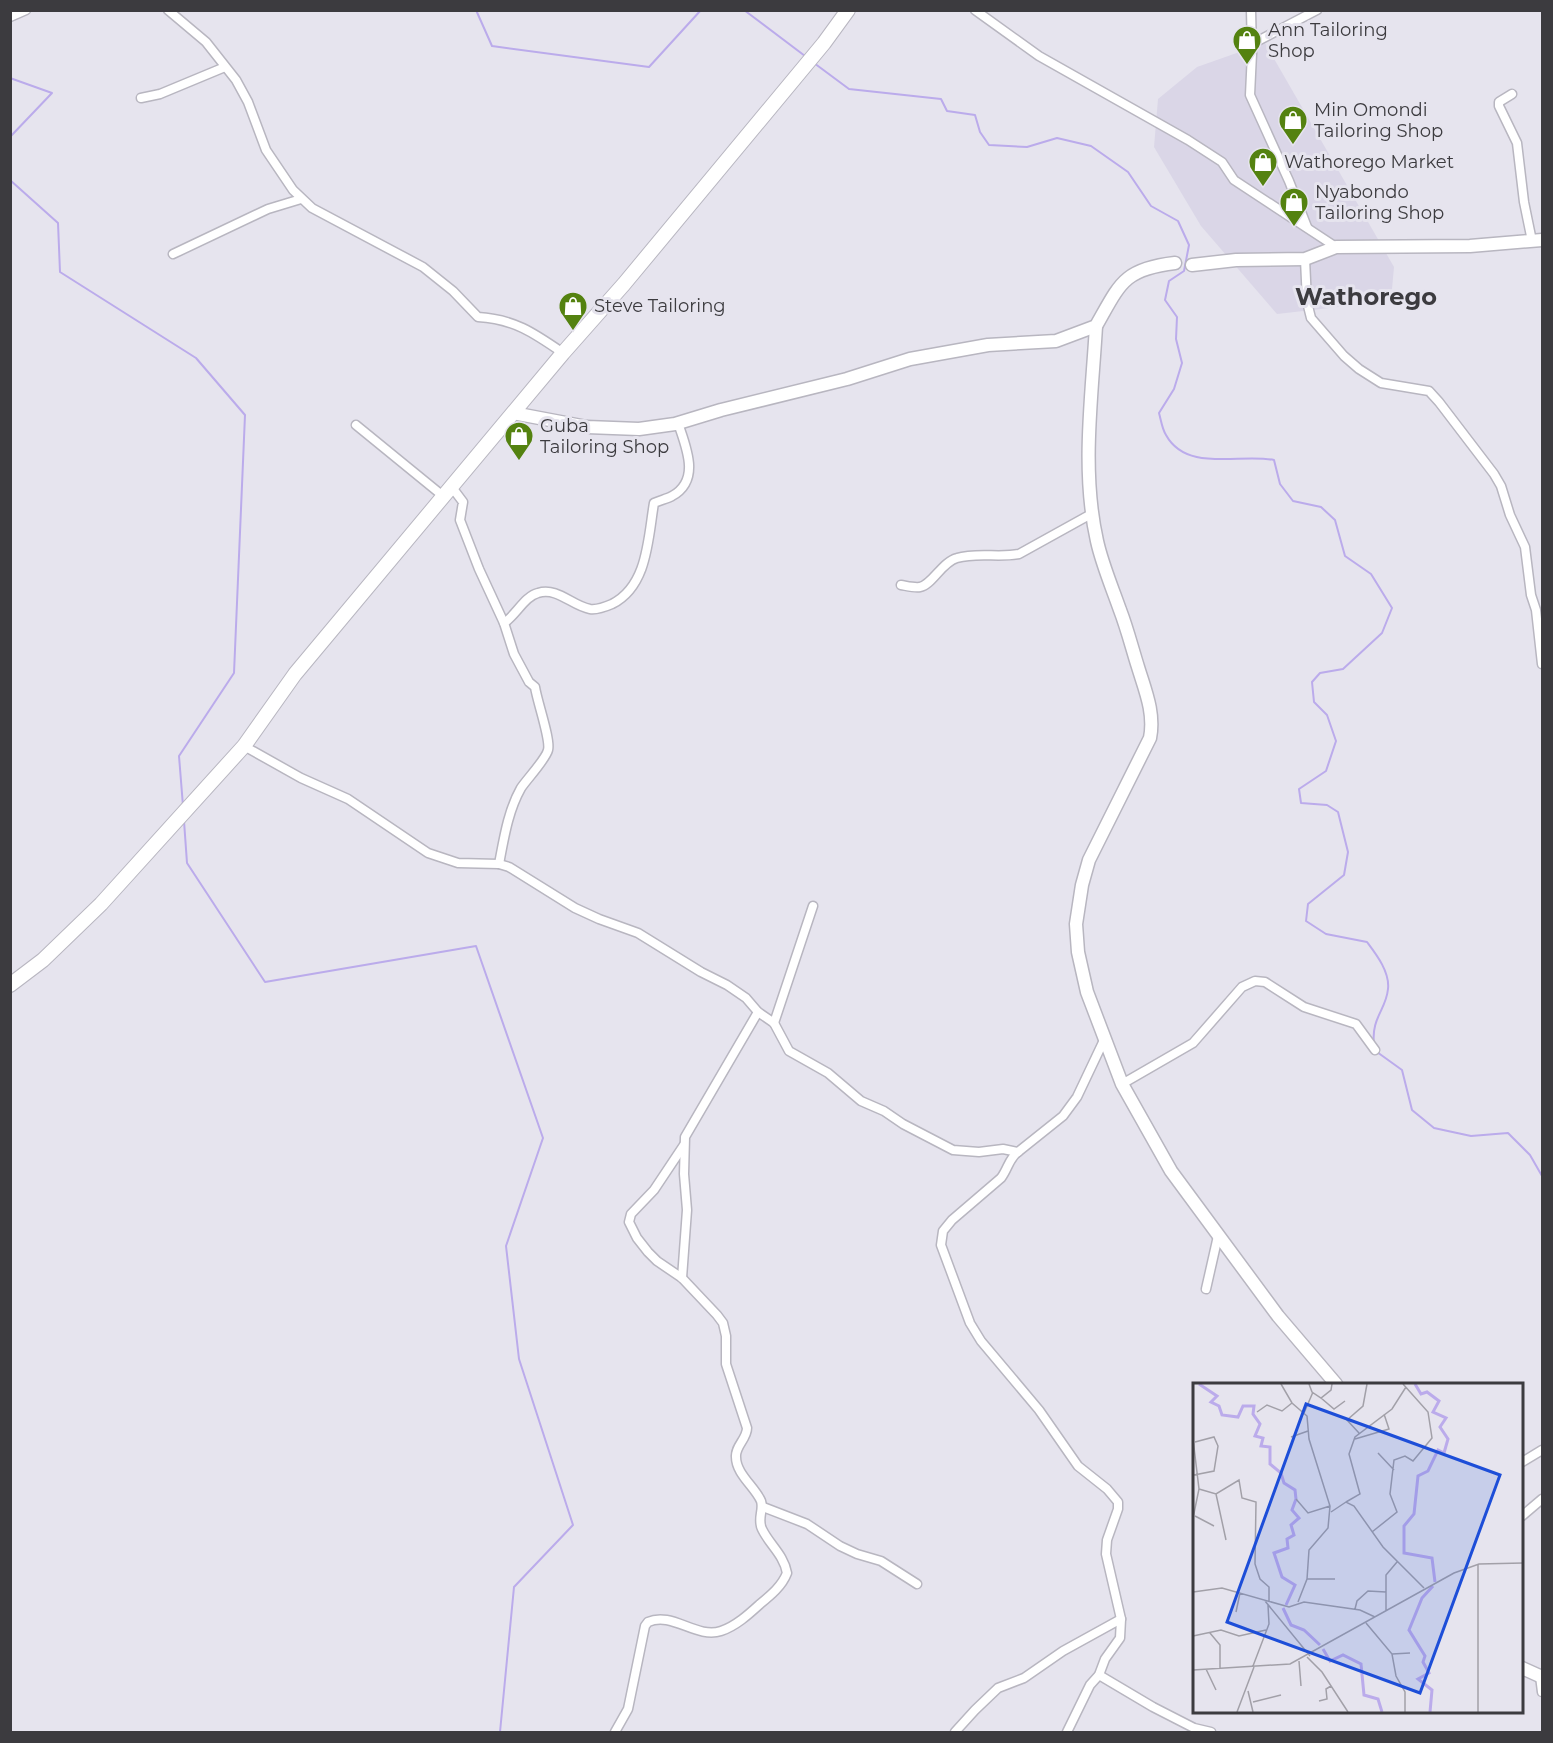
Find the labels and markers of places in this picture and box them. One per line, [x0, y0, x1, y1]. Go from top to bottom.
place label: Ann Tailoring Shop [1268, 19, 1388, 62]
shop icon: Ann Tailoring Shop [1231, 24, 1263, 66]
place label: Min Omondi Tailoring Shop [1314, 99, 1443, 142]
shop icon: Min Omondi Tailoring Shop [1277, 104, 1309, 146]
shop icon: Wathorego Market [1247, 146, 1279, 188]
place label: Wathorego Market [1284, 151, 1454, 173]
place label: Nyabondo Tailoring Shop [1315, 181, 1444, 224]
shop icon: Nyabondo Tailoring Shop [1278, 186, 1310, 228]
shop icon: Steve Tailoring [557, 290, 589, 332]
place label: Steve Tailoring [594, 295, 726, 317]
place label: Guba Tailoring Shop [540, 415, 669, 458]
shop icon: Guba Tailoring Shop [503, 420, 535, 462]

